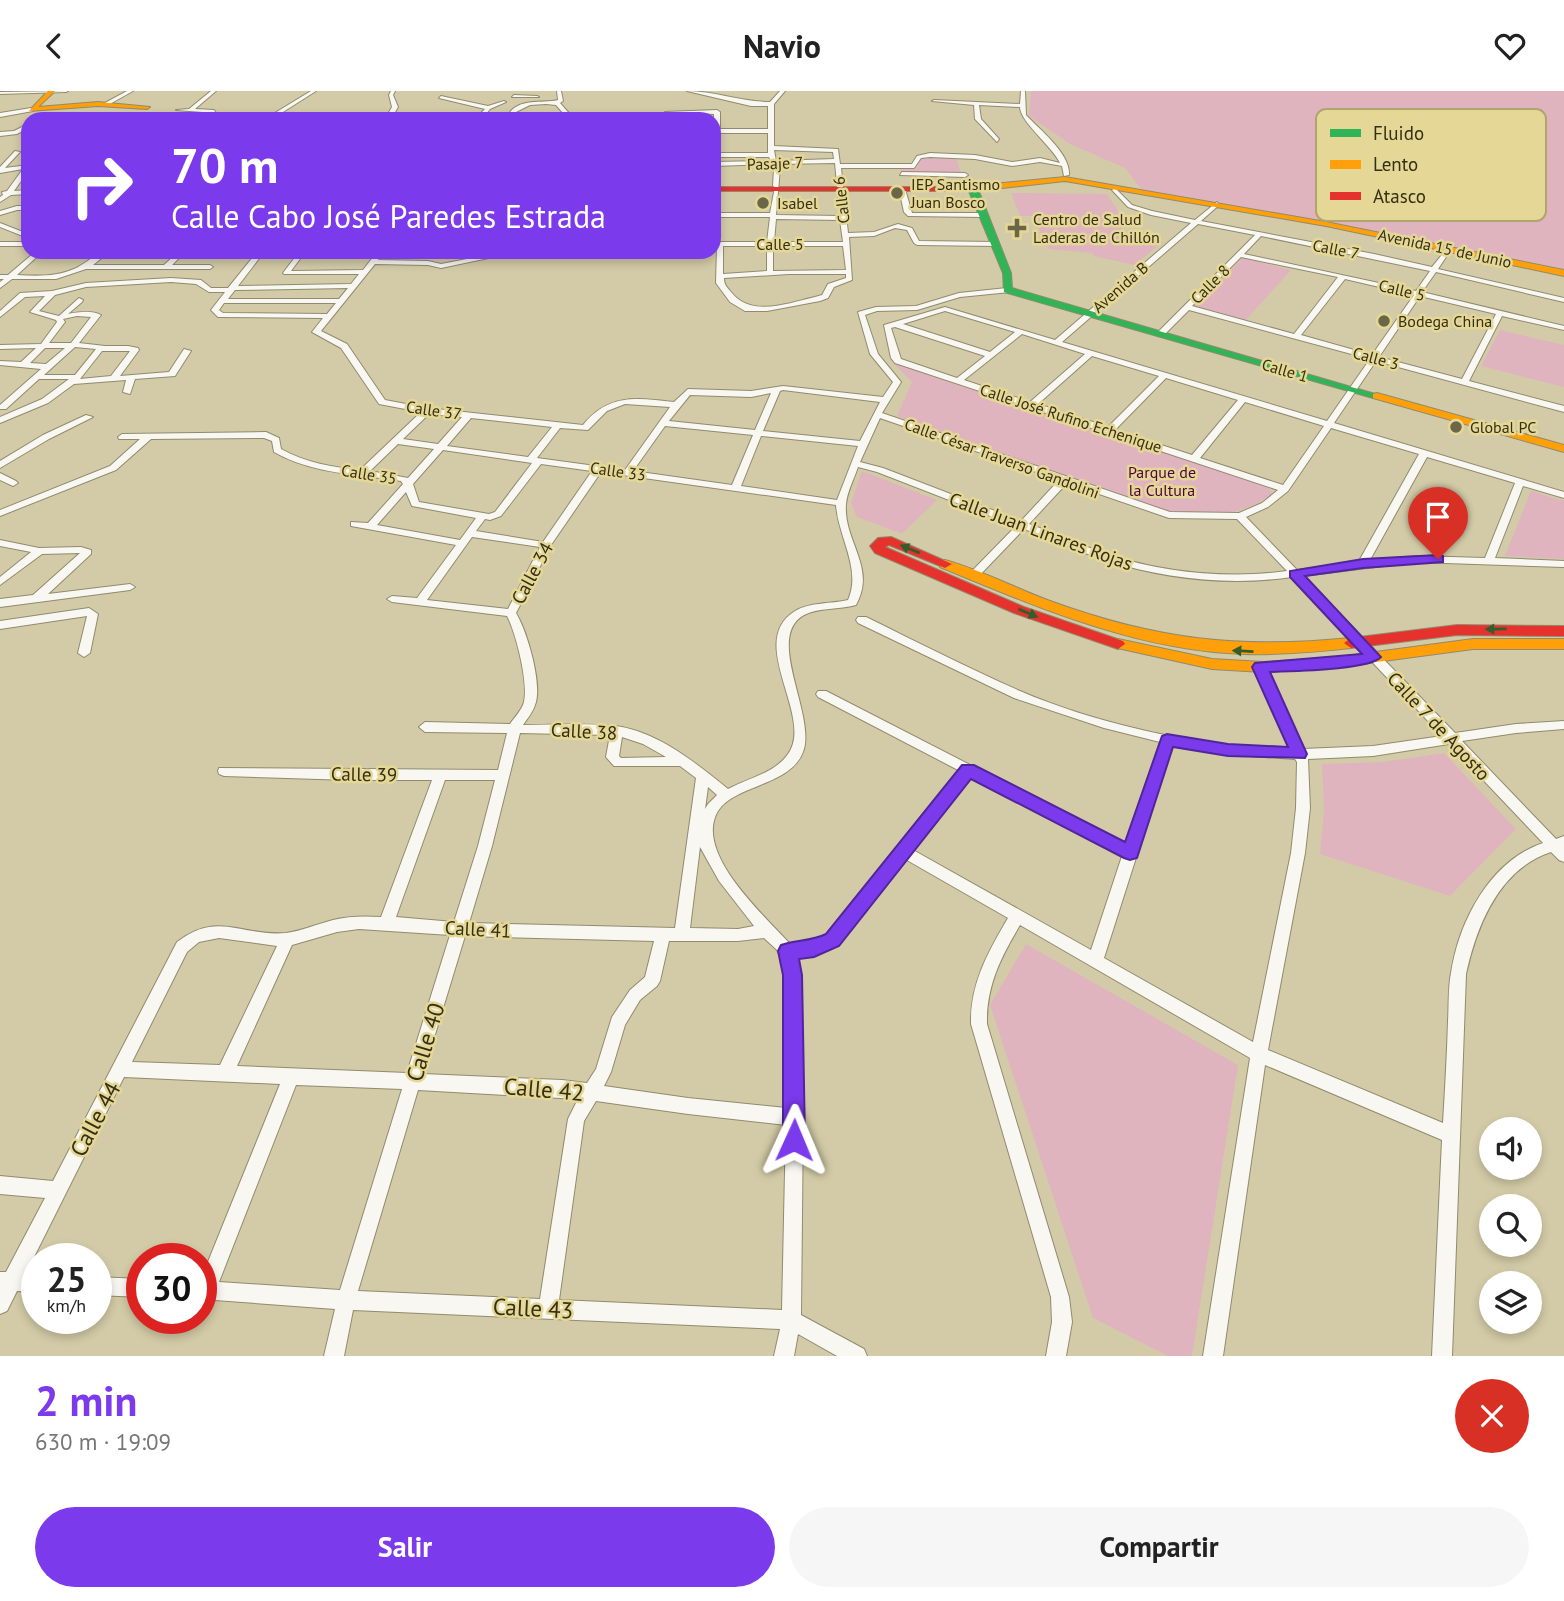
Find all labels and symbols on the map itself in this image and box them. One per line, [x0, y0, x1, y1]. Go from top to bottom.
legend [1316, 109, 1546, 221]
text: Fluido [1373, 121, 1424, 145]
street label: Pasaje 7 [746, 152, 804, 174]
text: Lento [1373, 152, 1418, 176]
place label: IEP Santismo Juan Bosco [910, 174, 1000, 212]
street label: Calle 6 [828, 175, 854, 225]
text: Atasco [1373, 184, 1426, 208]
marker: IEP Santismo Juan Bosco [889, 185, 905, 201]
place label: Isabel [777, 193, 818, 213]
marker: Isabel [755, 195, 771, 211]
place label: Centro de Salud Laderas de Chillón [1033, 209, 1160, 247]
marker: Centro de Salud Laderas de Chillón [1007, 218, 1027, 238]
street label: Avenida 15 de Junio [1376, 224, 1514, 272]
street label: Calle 5 [756, 234, 804, 254]
street label: Calle 7 [1311, 235, 1361, 263]
street label: Avenida B [1088, 257, 1152, 317]
street label: Calle 8 [1186, 260, 1234, 308]
street label: Calle 5 [1377, 275, 1427, 305]
place label: Bodega China [1398, 311, 1492, 331]
marker: Bodega China [1376, 313, 1392, 329]
street label: Calle 3 [1351, 342, 1401, 374]
street label: Calle 1 [1260, 354, 1310, 386]
street label: Calle José Rufino Echenique [977, 379, 1165, 457]
street label: Calle 37 [405, 396, 463, 424]
street label: Calle César Traverso Gandolini [902, 413, 1102, 503]
place label: Global PC [1470, 417, 1536, 437]
marker: Global PC [1448, 419, 1464, 435]
street label: Calle 33 [589, 457, 647, 485]
street label: Calle 35 [340, 460, 398, 488]
park label: Parque de la Cultura [1128, 462, 1196, 500]
street label: Calle Juan Linares Rojas [946, 487, 1136, 575]
pin [1408, 487, 1468, 559]
street label: Calle 34 [506, 538, 558, 608]
one-way arrow [900, 543, 921, 554]
one-way arrow [1018, 607, 1039, 618]
one-way arrow [1485, 623, 1507, 635]
one-way arrow [1231, 645, 1253, 656]
street label: Calle 7 de Agosto [1382, 667, 1496, 785]
street label: Calle 38 [550, 717, 618, 745]
street label: Calle 39 [331, 761, 397, 787]
street label: Calle 41 [444, 915, 512, 943]
street label: Calle 40 [399, 999, 451, 1085]
street label: Calle 42 [503, 1071, 585, 1107]
street label: Calle 44 [63, 1076, 127, 1161]
position arrow [757, 1103, 831, 1177]
speed limit sign: 30 [126, 1243, 217, 1334]
street label: Calle 43 [492, 1291, 574, 1325]

